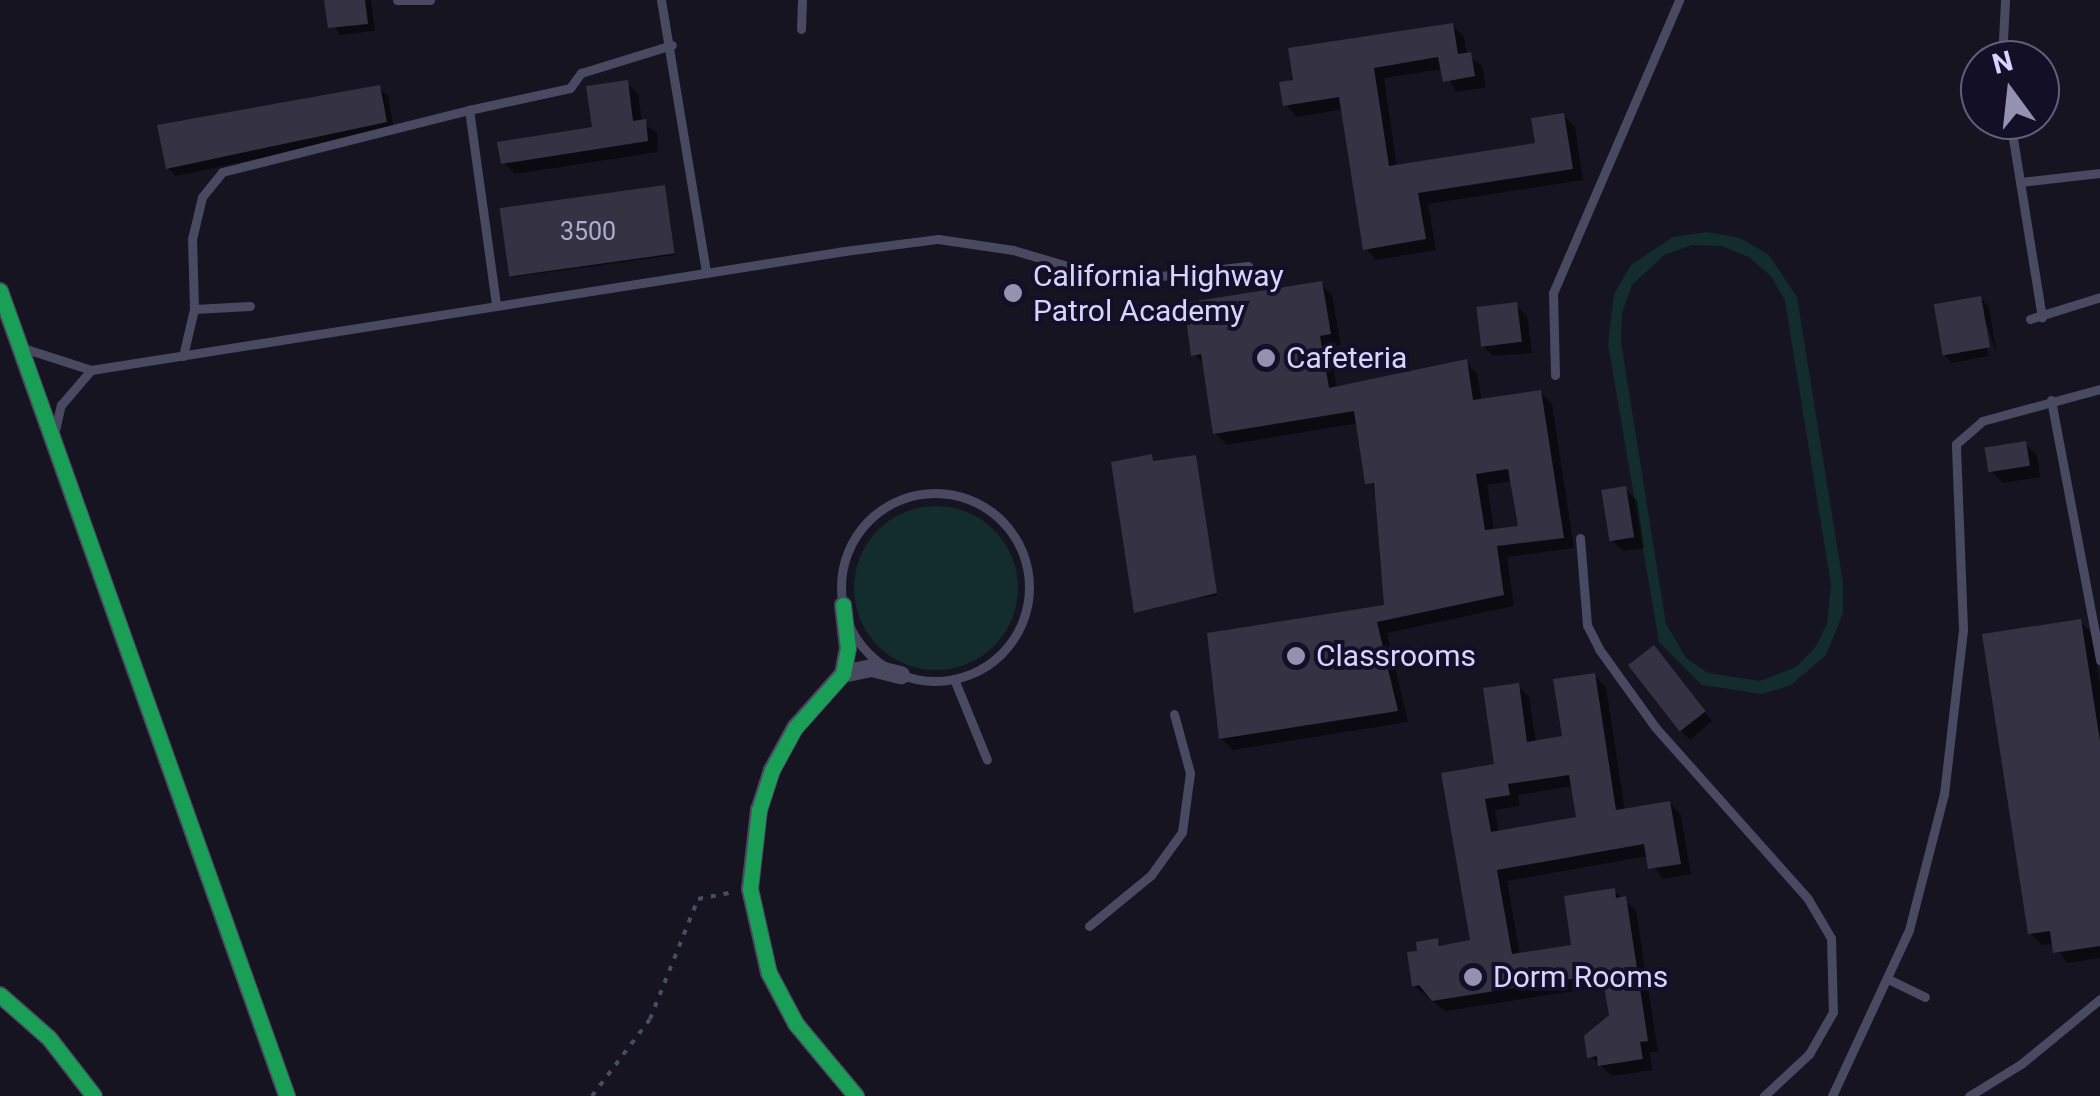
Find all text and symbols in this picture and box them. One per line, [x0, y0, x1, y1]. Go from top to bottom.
north arrow [1960, 40, 2060, 140]
text: N [1989, 44, 2016, 81]
house number: 3500 [560, 217, 616, 247]
place label: California Highway Patrol Academy [1033, 258, 1284, 328]
marker: California Highway Patrol Academy [1002, 282, 1024, 304]
place label: Cafeteria [1286, 340, 1407, 376]
marker: Cafeteria [1255, 347, 1277, 369]
place label: Classrooms [1316, 638, 1476, 674]
marker: Classrooms [1285, 645, 1307, 667]
place label: Dorm Rooms [1493, 959, 1668, 995]
marker: Dorm Rooms [1462, 966, 1484, 988]

